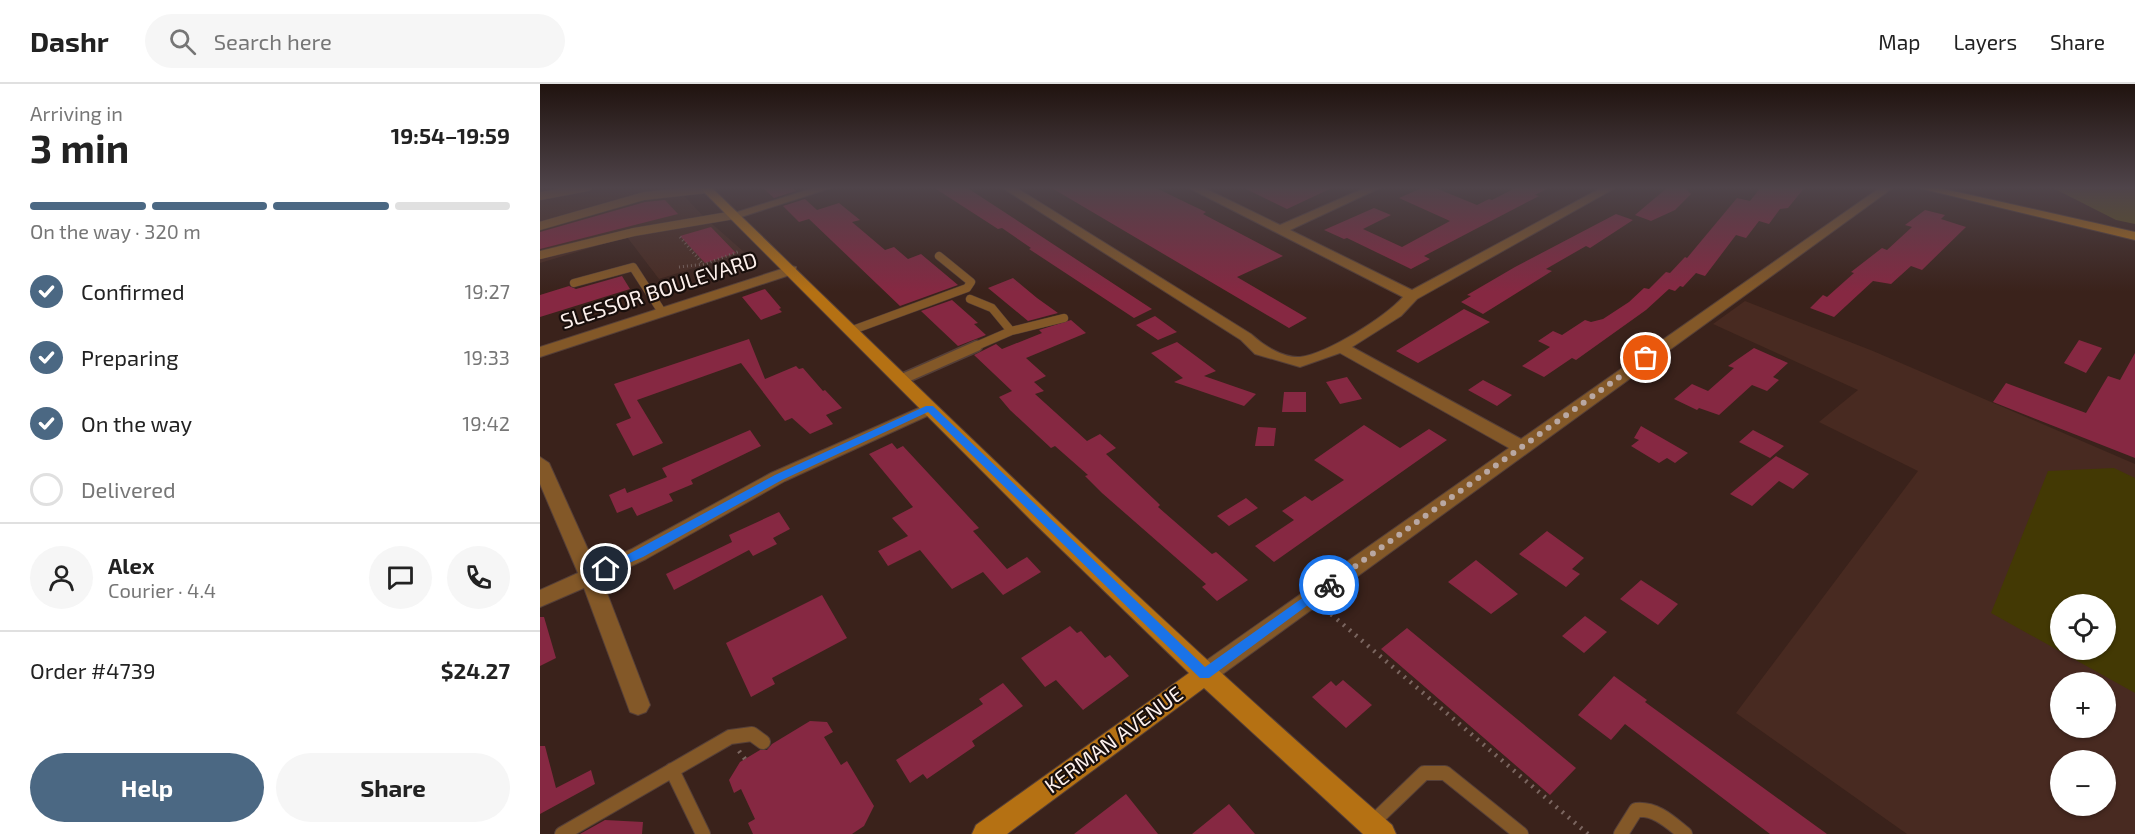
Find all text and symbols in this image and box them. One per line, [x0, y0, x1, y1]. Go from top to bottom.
search box [145, 14, 565, 68]
text: Dashr [30, 24, 109, 58]
icon: search [166, 25, 199, 58]
text: Search here [214, 28, 332, 54]
text: Map [1878, 29, 1920, 54]
text: Layers [1953, 29, 2017, 54]
text: Share [2050, 29, 2105, 54]
text: Arriving in [30, 101, 123, 125]
text: 19:54–19:59 [391, 122, 510, 148]
text: 3 min [30, 124, 129, 171]
text: On the way · 320 m [30, 219, 201, 243]
street label: SLESSOR BOULEVARD [557, 246, 760, 333]
icon: check [30, 275, 63, 308]
text: Confirmed [81, 278, 185, 304]
text: 19:27 [464, 279, 510, 303]
pin [1620, 332, 1671, 383]
icon: check [30, 341, 63, 374]
icon: bag [1629, 341, 1662, 374]
text: Preparing [81, 344, 179, 370]
text: 19:33 [464, 345, 510, 369]
icon: check [30, 407, 63, 440]
text: On the way [81, 410, 192, 436]
text: 19:42 [462, 411, 510, 435]
text: Delivered [81, 476, 176, 502]
pin [580, 543, 631, 594]
button: person [30, 546, 93, 609]
button: chat [369, 546, 432, 609]
button: phone [447, 546, 510, 609]
text: Alex [108, 552, 154, 578]
icon: home [589, 552, 622, 585]
courier [1299, 555, 1359, 615]
icon: bike [1313, 569, 1346, 602]
text: Courier · 4.4 [108, 578, 216, 602]
map controls [2050, 594, 2116, 816]
button: locate [2050, 594, 2116, 660]
text: Order #4739 [30, 657, 156, 683]
text: $24.27 [441, 657, 510, 683]
button: + [2050, 672, 2116, 738]
street label: KERMAN AVENUE [1039, 680, 1187, 797]
button: − [2050, 750, 2116, 816]
button: Help [30, 753, 264, 822]
button: Share [276, 753, 510, 822]

